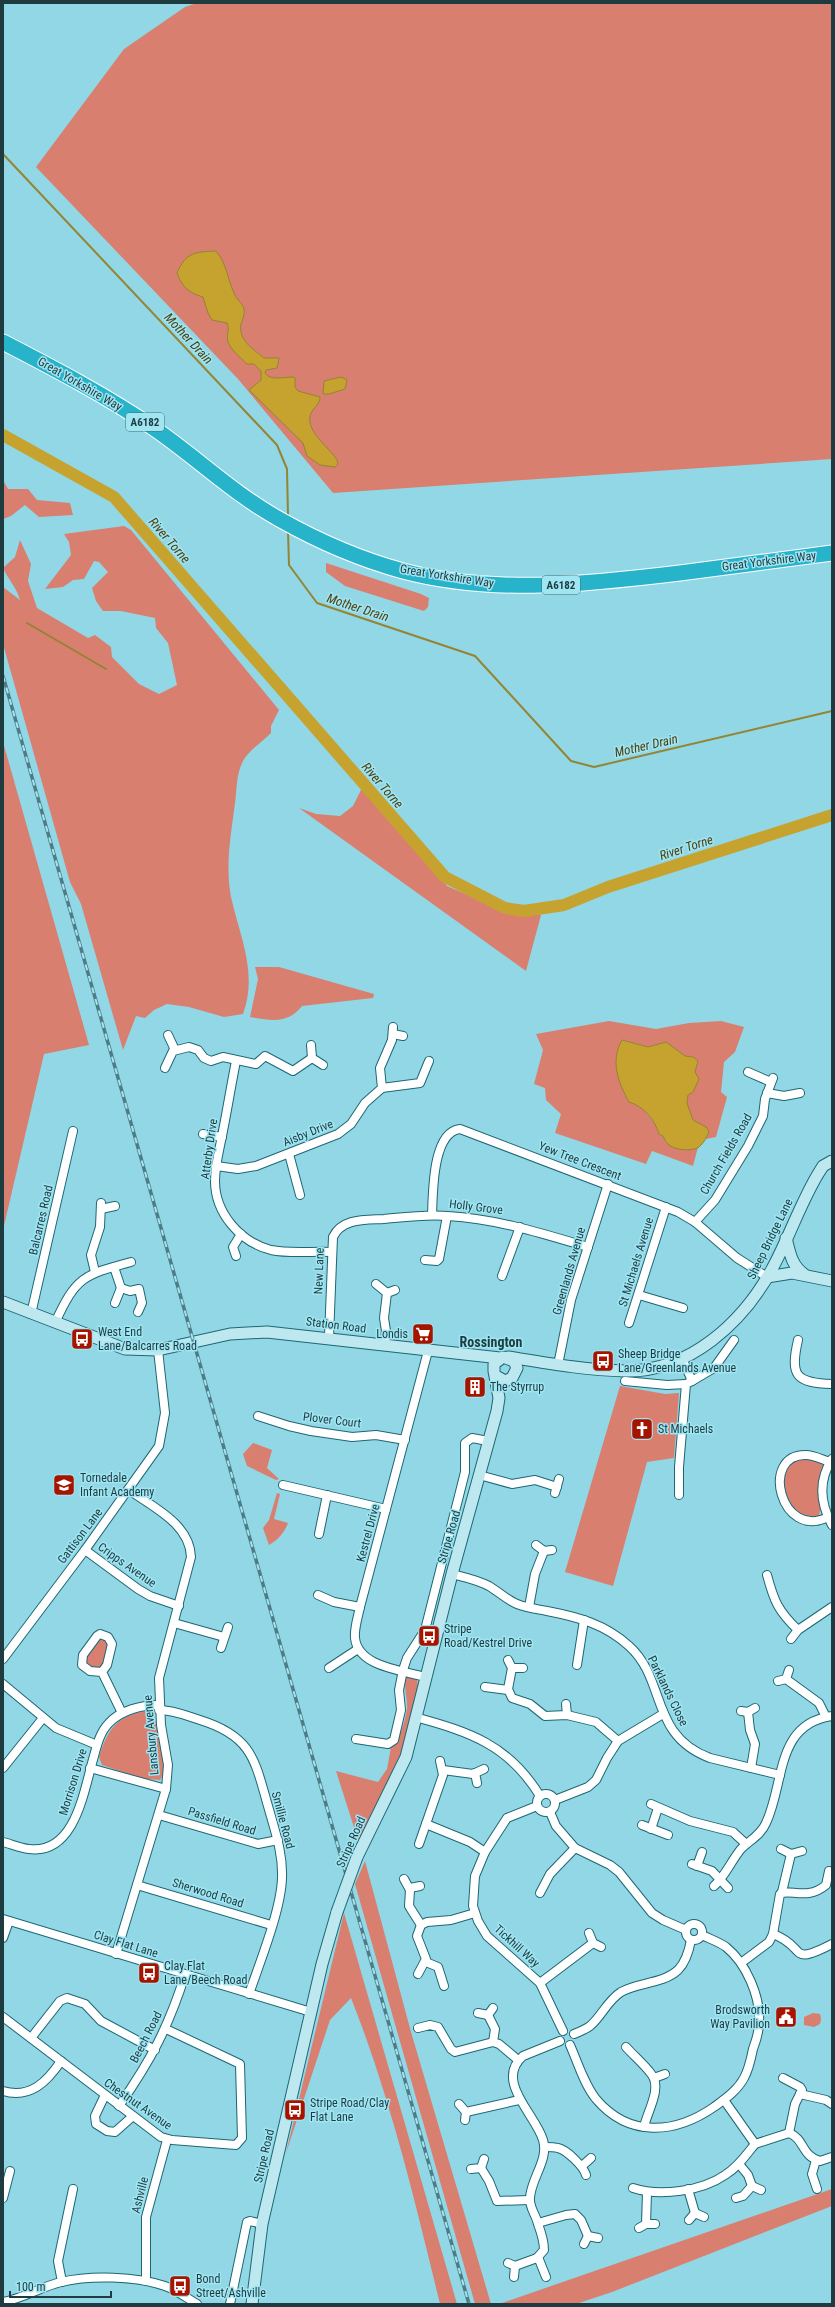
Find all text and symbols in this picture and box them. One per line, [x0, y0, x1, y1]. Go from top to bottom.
water label: Mother Drain [161, 310, 216, 367]
street label: Great Yorkshire Way [35, 354, 125, 414]
road number: A6182 [126, 413, 164, 431]
water label: River Torne [146, 514, 194, 566]
street label: Great Yorkshire Way [721, 548, 817, 574]
street label: Great Yorkshire Way [399, 562, 495, 590]
road number: A6182 [542, 576, 580, 594]
water label: Mother Drain [325, 590, 391, 625]
water label: Mother Drain [613, 731, 679, 760]
water label: River Torne [359, 759, 407, 811]
water label: River Torne [657, 832, 715, 863]
street label: Church Fields Road [697, 1111, 755, 1197]
street label: Aisby Drive [281, 1117, 335, 1149]
street label: Atterby Drive [198, 1118, 220, 1180]
street label: Yew Tree Crescent [537, 1139, 624, 1183]
street label: Balcarres Road [26, 1184, 56, 1256]
street label: Sheep Bridge Lane [744, 1196, 796, 1282]
street label: Holly Grove [448, 1197, 504, 1217]
street label: St Michaels Avenue [616, 1215, 656, 1308]
street label: Greenlands Avenue [550, 1225, 588, 1317]
street label: New Lane [311, 1247, 327, 1294]
street label: Station Road [305, 1314, 367, 1336]
supermarket icon: Londis [410, 1321, 436, 1347]
place label: West End Lane/Balcarres Road [98, 1325, 197, 1353]
bus stop icon: West End Lane/Balcarres Road [69, 1326, 95, 1352]
place label: Londis [376, 1327, 408, 1341]
district label: Rossington [460, 1334, 523, 1350]
place label: Sheep Bridge Lane/Greenlands Avenue [618, 1347, 736, 1375]
bus stop icon: Sheep Bridge Lane/Greenlands Avenue [590, 1348, 616, 1374]
building icon: The Styrrup [462, 1374, 488, 1400]
place label: The Styrrup [490, 1380, 544, 1394]
street label: Plover Court [302, 1409, 362, 1431]
church icon: St Michaels [629, 1416, 655, 1442]
place label: St Michaels [658, 1422, 713, 1436]
place label: Tornedale Infant Academy [80, 1471, 154, 1499]
school or university icon: Tornedale Infant Academy [51, 1472, 77, 1498]
street label: Kestrel Drive [354, 1502, 383, 1564]
street label: Gattison Lane [55, 1505, 106, 1566]
street label: Stripe Road [435, 1509, 463, 1565]
street label: Cripps Avenue [95, 1540, 159, 1590]
place label: Stripe Road/Kestrel Drive [444, 1622, 533, 1650]
bus stop icon: Stripe Road/Kestrel Drive [416, 1623, 442, 1649]
street label: Parklands Close [645, 1654, 691, 1729]
street label: Lansbury Avenue [140, 1694, 161, 1776]
street label: Morrison Drive [56, 1747, 90, 1817]
street label: Smillie Road [269, 1790, 297, 1850]
street label: Passfield Road [186, 1804, 258, 1838]
street label: Stripe Road [334, 1814, 369, 1870]
street label: Sherwood Road [171, 1875, 245, 1911]
street label: Tickhill Way [491, 1922, 543, 1970]
street label: Clay Flat Lane [92, 1928, 160, 1961]
place label: Clay Flat Lane/Beech Road [164, 1959, 247, 1987]
bus stop icon: Clay Flat Lane/Beech Road [136, 1960, 162, 1986]
place label: Brodsworth Way Pavilion [710, 2003, 770, 2031]
public building icon: Brodsworth Way Pavilion [773, 2004, 799, 2030]
street label: Beech Road [127, 2009, 165, 2065]
street label: Chestnut Avenue [101, 2075, 175, 2133]
place label: Stripe Road/Clay Flat Lane [310, 2096, 389, 2124]
bus stop icon: Stripe Road/Clay Flat Lane [282, 2097, 308, 2123]
street label: Stripe Road [251, 2128, 277, 2184]
street label: Ashville [129, 2175, 151, 2215]
place label: Bond Street/Ashville [196, 2272, 266, 2300]
scale bar [10, 2273, 111, 2299]
bus stop icon: Bond Street/Ashville [167, 2273, 193, 2299]
text: 100 m [16, 2280, 46, 2294]

